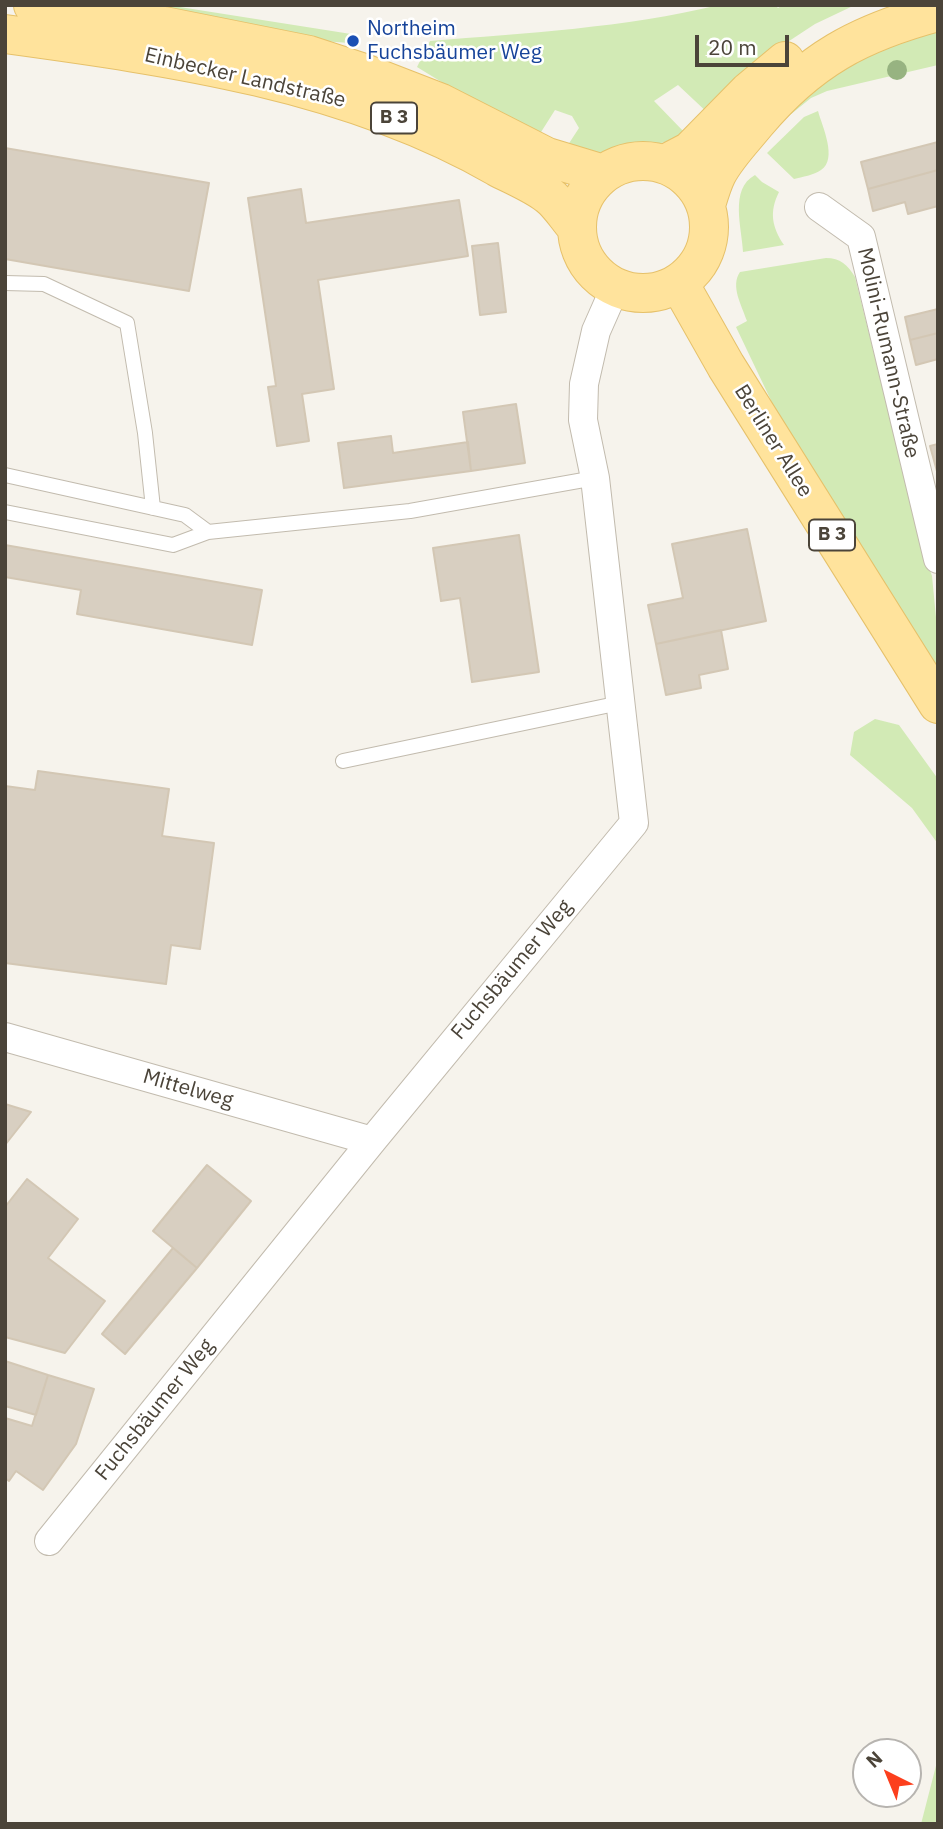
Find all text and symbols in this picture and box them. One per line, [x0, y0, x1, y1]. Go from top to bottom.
place label: Northeim Fuchsbäumer Weg [367, 16, 542, 66]
scale bar [698, 21, 792, 65]
marker: Northeim Fuchsbäumer Weg [345, 33, 361, 49]
text: 20 m [708, 33, 757, 61]
street label: Einbecker Landstraße [142, 43, 348, 113]
road number: B 3 [371, 102, 417, 134]
street label: Molini-Rumann-Straße [851, 245, 925, 461]
street label: Berliner Allee [728, 380, 818, 502]
road number: B 3 [809, 520, 855, 550]
street label: Fuchsbäumer Weg [446, 895, 578, 1045]
street label: Mittelweg [140, 1064, 236, 1114]
street label: Fuchsbäumer Weg [90, 1334, 220, 1486]
north arrow [852, 1738, 922, 1808]
text: N [861, 1746, 887, 1773]

